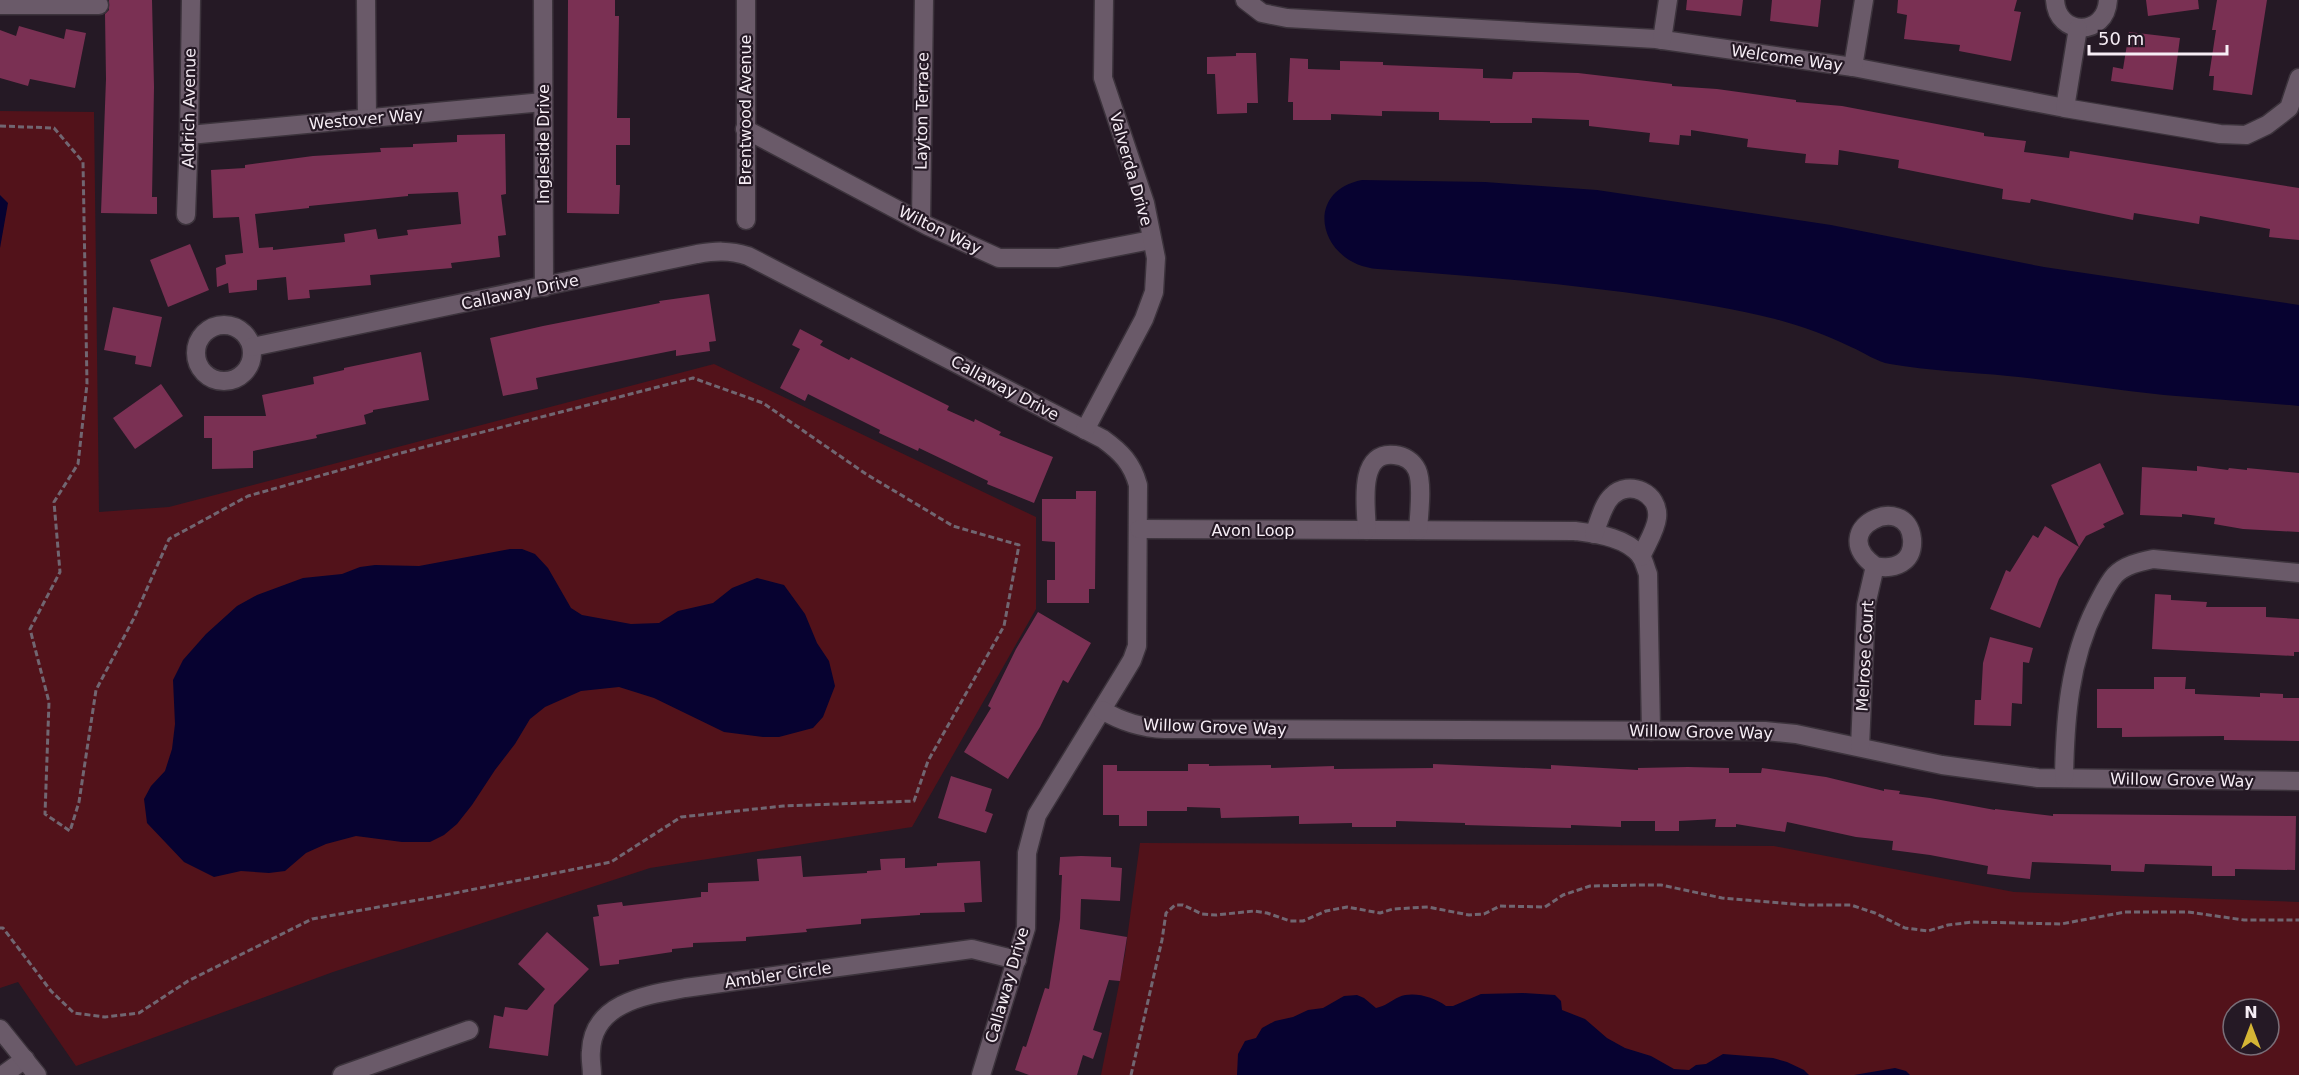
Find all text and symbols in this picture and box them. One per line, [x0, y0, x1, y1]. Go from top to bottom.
scale bar [2089, 18, 2227, 56]
text: 50 m [2098, 28, 2144, 49]
street label: Brentwood Avenue [736, 35, 755, 185]
street label: Welcome Way [1730, 41, 1844, 75]
street label: Aldrich Avenue [178, 48, 200, 168]
street label: Layton Terrace [911, 52, 933, 170]
street label: Ingleside Drive [534, 84, 553, 204]
street label: Westover Way [308, 105, 424, 133]
street label: Valverda Drive [1106, 110, 1156, 228]
street label: Wilton Way [896, 202, 984, 258]
street label: Callaway Drive [459, 270, 581, 314]
street label: Callaway Drive [948, 351, 1062, 425]
street label: Avon Loop [1212, 521, 1294, 540]
street label: Melrose Court [1853, 600, 1877, 712]
street label: Willow Grove Way [1143, 715, 1287, 739]
street label: Willow Grove Way [1629, 721, 1773, 743]
street label: Willow Grove Way [2110, 769, 2254, 791]
street label: Callaway Drive [981, 925, 1033, 1045]
street label: Ambler Circle [723, 958, 833, 992]
north arrow [2221, 997, 2281, 1057]
text: N [2244, 1003, 2258, 1022]

